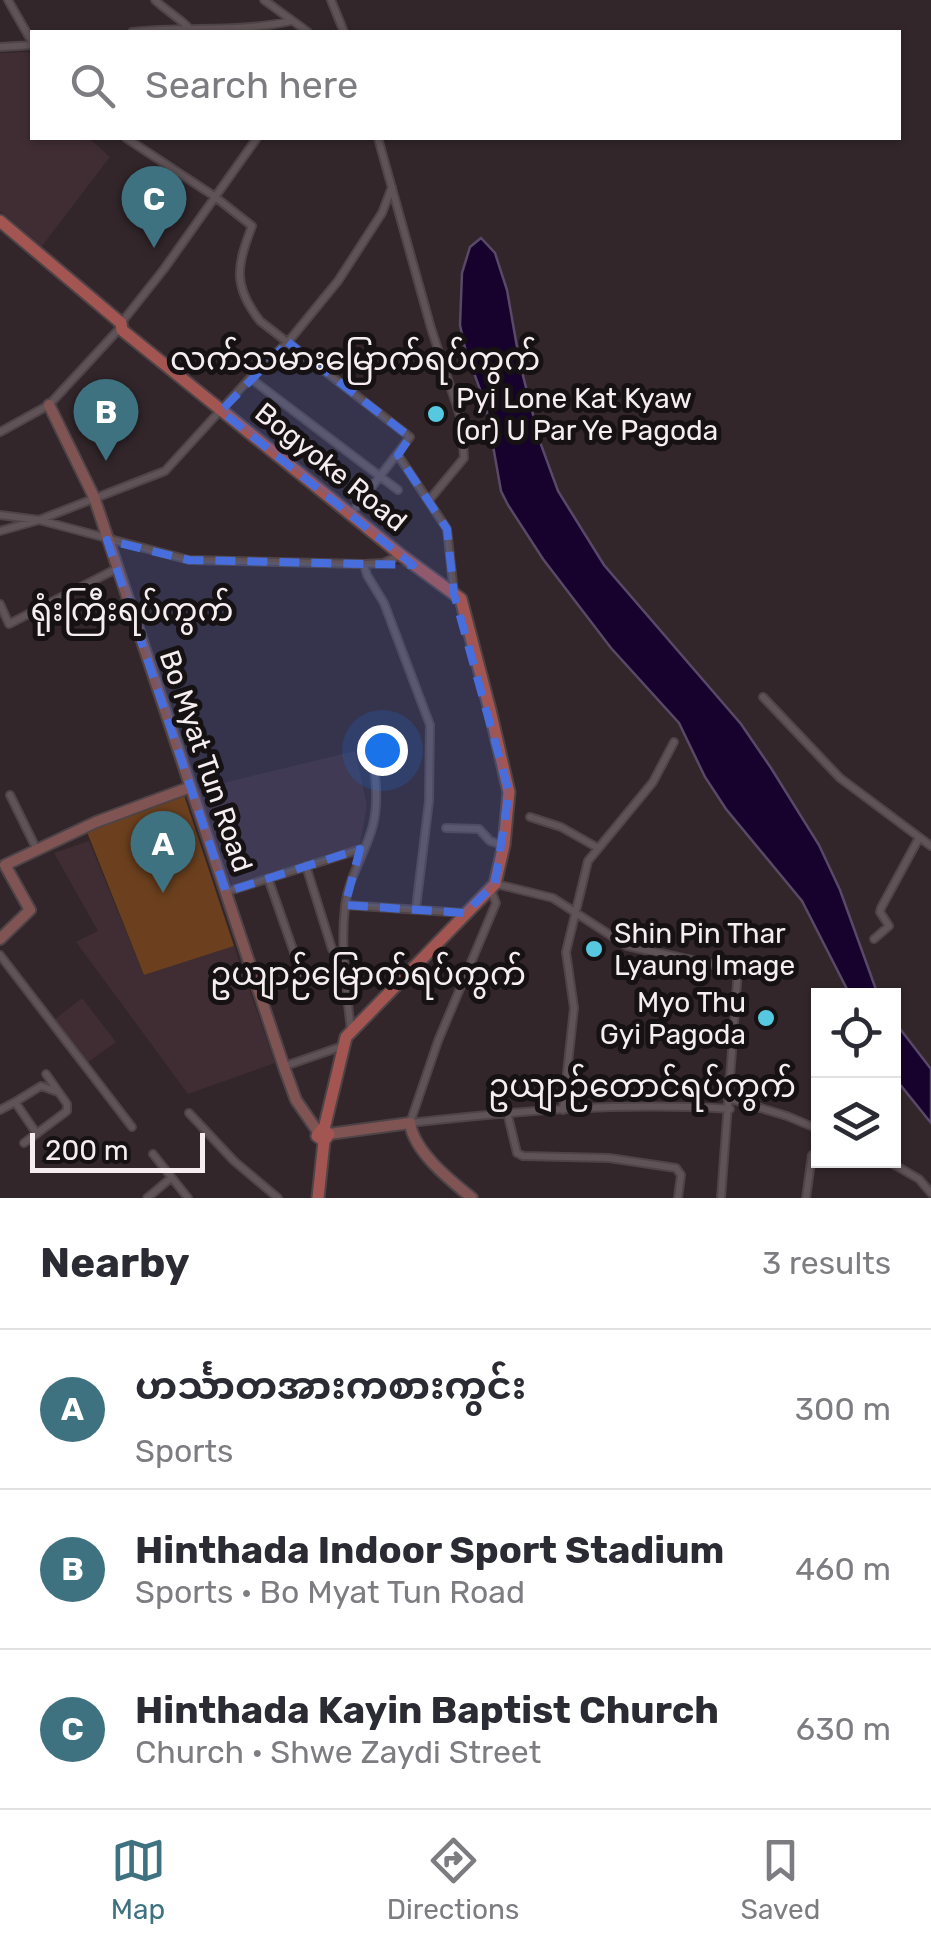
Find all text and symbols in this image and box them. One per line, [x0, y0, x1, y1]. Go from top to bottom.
search box [30, 30, 901, 140]
icon: search [65, 58, 120, 113]
text: Search here [145, 62, 358, 108]
pin: C [122, 166, 186, 248]
district label: လက်သမားမြောက်ရပ်ကွက် [170, 336, 540, 385]
pin: B [74, 378, 138, 461]
place label: Pyi Lone Kat Kyaw (or) U Par Ye Pagoda [456, 382, 718, 447]
street label: Bogyoke Road [249, 396, 413, 538]
marker: Pyi Lone Kat Kyaw (or) U Par Ye Pagoda [425, 403, 447, 425]
district label: ရုံးကြီးရပ်ကွက် [31, 587, 233, 636]
street label: Bo Myat Tun Road [153, 646, 259, 876]
your location [357, 725, 408, 776]
pin: A [130, 810, 196, 893]
place label: Shin Pin Thar Lyaung Image [614, 917, 795, 982]
marker: Shin Pin Thar Lyaung Image [583, 938, 605, 960]
district label: ဥယျာဉ်မြောက်ရပ်ကွက် [210, 951, 526, 1000]
place label: Myo Thu Gyi Pagoda [600, 986, 746, 1051]
map controls [811, 988, 901, 1168]
button: locate [811, 988, 901, 1078]
marker: Myo Thu Gyi Pagoda [755, 1007, 777, 1029]
district label: ဥယျာဉ်တောင်ရပ်ကွက် [488, 1063, 796, 1112]
button: layers [811, 1078, 901, 1168]
scale bar [30, 1128, 205, 1172]
text: 200 m [45, 1134, 129, 1167]
text: Nearby [40, 1238, 190, 1288]
text: 3 results [762, 1244, 891, 1282]
text: ဟင်္သာတအားကစားကွင်း [135, 1363, 526, 1409]
text: A [61, 1390, 84, 1428]
text: 300 m [795, 1390, 891, 1428]
text: Sports [135, 1432, 233, 1470]
text: Hinthada Indoor Sport Stadium [135, 1527, 724, 1573]
text: B [61, 1550, 84, 1588]
text: 460 m [795, 1550, 891, 1588]
text: Sports · Bo Myat Tun Road [135, 1573, 525, 1611]
text: Hinthada Kayin Baptist Church [135, 1687, 719, 1733]
text: C [61, 1710, 84, 1748]
text: 630 m [796, 1710, 891, 1748]
text: Church · Shwe Zaydi Street [135, 1733, 541, 1771]
tab: Map [111, 1833, 166, 1926]
tab: Directions [387, 1833, 519, 1926]
tab: Saved [740, 1833, 820, 1926]

